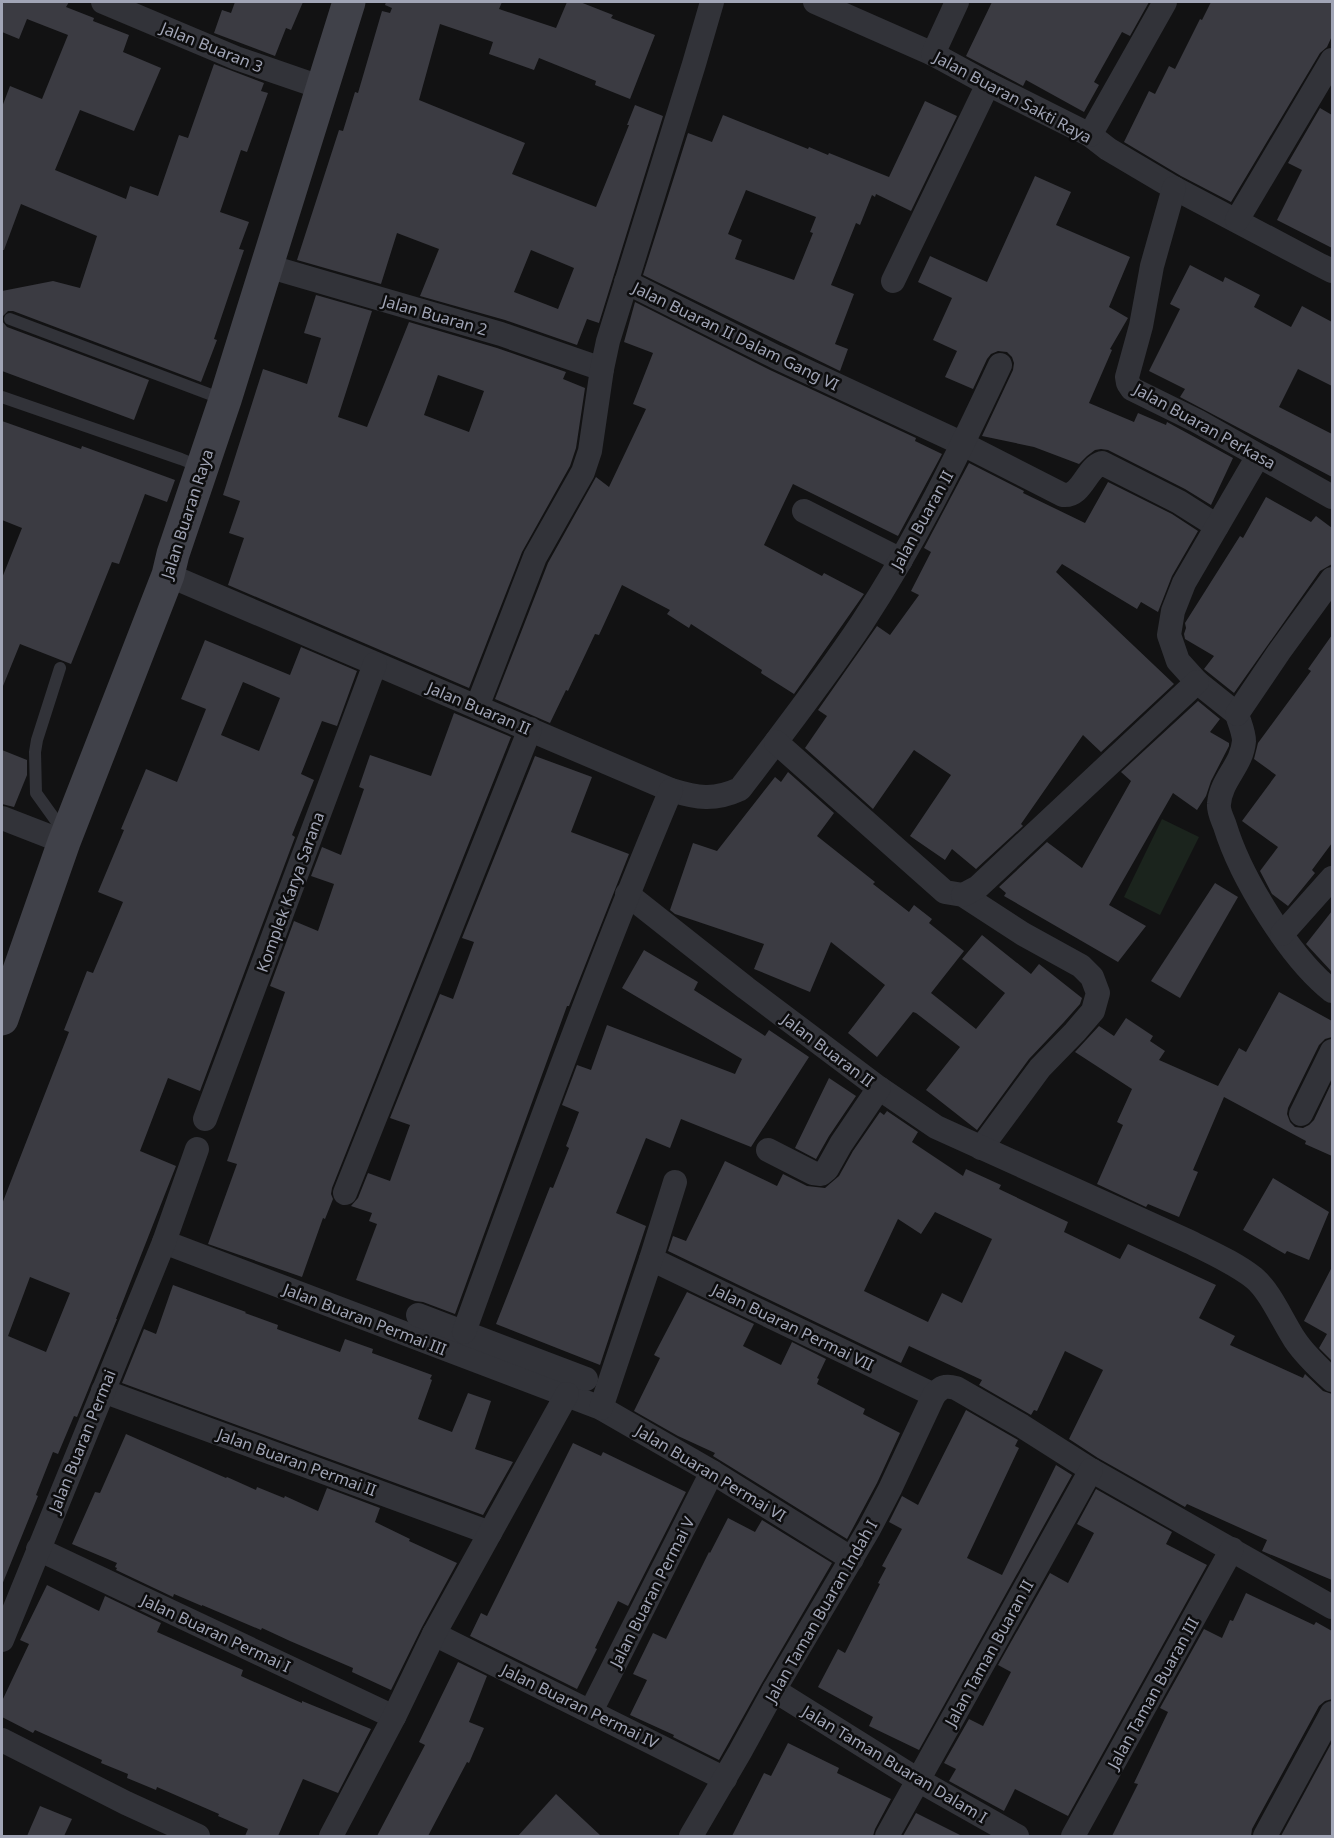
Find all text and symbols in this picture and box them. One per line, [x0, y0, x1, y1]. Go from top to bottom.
street label: Jalan Buaran 3 [156, 16, 266, 77]
street label: Jalan Buaran Sakti Raya [929, 45, 1096, 148]
street label: Jalan Buaran II Dalam Gang VI [628, 276, 843, 396]
street label: Jalan Buaran 2 [378, 289, 490, 340]
street label: Jalan Buaran Perkasa [1129, 377, 1280, 474]
street label: Jalan Buaran Raya [155, 446, 218, 584]
street label: Jalan Buaran II [885, 467, 958, 575]
street label: Jalan Buaran II [422, 676, 534, 740]
street label: Komplek Karya Sarana [251, 809, 329, 975]
street label: Jalan Buaran II [776, 1007, 879, 1092]
street label: Jalan Buaran Permai III [278, 1277, 450, 1360]
street label: Jalan Buaran Permai VII [707, 1277, 877, 1376]
street label: Jalan Buaran Permai [42, 1366, 121, 1518]
street label: Jalan Buaran Permai VI [630, 1418, 790, 1527]
street label: Jalan Buaran Permai II [213, 1422, 379, 1501]
street label: Jalan Buaran Permai V [604, 1513, 700, 1673]
street label: Jalan Taman Buaran Indah I [759, 1516, 882, 1708]
street label: Jalan Taman Buaran II [939, 1576, 1038, 1732]
street label: Jalan Buaran Permai I [136, 1588, 294, 1677]
street label: Jalan Taman Buaran III [1101, 1613, 1204, 1774]
street label: Jalan Buaran Permai IV [496, 1658, 662, 1754]
street label: Jalan Taman Buaran Dalam I [797, 1699, 992, 1828]

